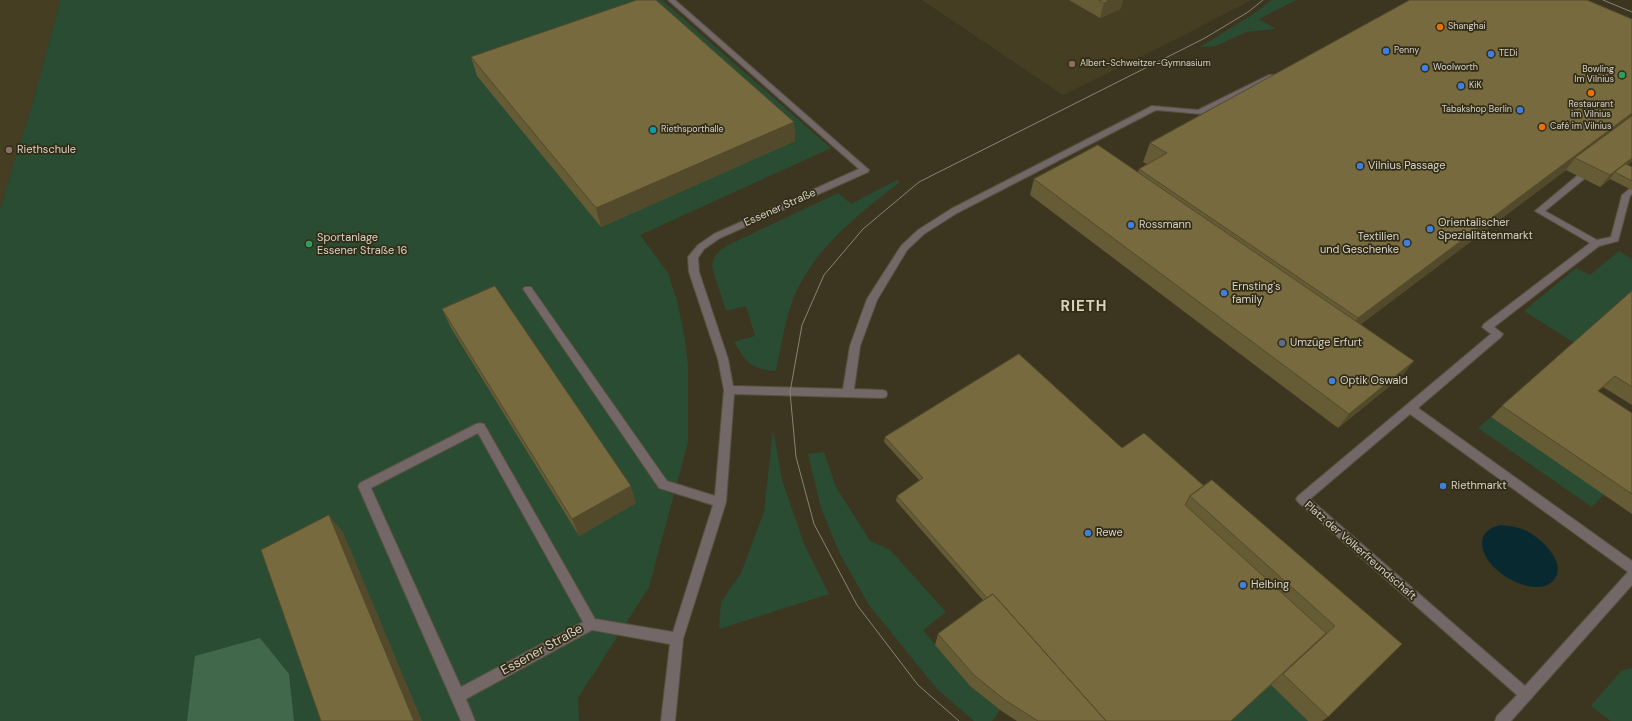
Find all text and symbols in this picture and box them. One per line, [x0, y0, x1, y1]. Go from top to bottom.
marker: Shanghai [1435, 22, 1445, 32]
place label: Shanghai [1448, 22, 1486, 32]
marker: Penny [1381, 46, 1391, 56]
place label: Penny [1394, 46, 1419, 56]
marker: TEDi [1486, 49, 1496, 59]
place label: TEDi [1499, 49, 1517, 59]
marker: Albert-Schweitzer-Gymnasium [1067, 59, 1077, 69]
place label: Albert-Schweitzer-Gymnasium [1080, 59, 1211, 69]
marker: Woolworth [1420, 63, 1430, 73]
place label: Woolworth [1433, 63, 1478, 73]
place label: Bowling Im Vilnius [1574, 65, 1614, 86]
marker: Bowling Im Vilnius [1617, 70, 1627, 80]
marker: KiK [1456, 81, 1466, 91]
place label: KiK [1469, 81, 1482, 91]
marker: Restaurant im Vilnius [1586, 88, 1596, 98]
place label: Restaurant im Vilnius [1568, 100, 1614, 121]
place label: Tabakshop Berlin [1442, 105, 1512, 115]
marker: Tabakshop Berlin [1515, 105, 1525, 115]
marker: Café im Vilnius [1537, 122, 1547, 132]
place label: Café im Vilnius [1550, 122, 1611, 132]
marker: Riethsporthalle [648, 125, 658, 135]
place label: Riethsporthalle [661, 125, 724, 135]
place label: Riethschule [17, 143, 76, 157]
marker: Riethschule [4, 145, 14, 155]
place label: Vilnius Passage [1368, 159, 1445, 173]
marker: Vilnius Passage [1355, 161, 1365, 171]
street label: Essener Straße [742, 186, 818, 230]
place label: Orientalischer Spezialitätenmarkt [1438, 216, 1533, 242]
place label: Rossmann [1139, 218, 1191, 232]
marker: Rossmann [1126, 220, 1136, 230]
marker: Orientalischer Spezialitätenmarkt [1425, 224, 1435, 234]
place label: Textilien und Geschenke [1320, 230, 1399, 256]
place label: Sportanlage Essener Straße 16 [317, 231, 407, 257]
marker: Textilien und Geschenke [1402, 238, 1412, 248]
marker: Sportanlage Essener Straße 16 [304, 239, 314, 249]
place label: Ernsting's family [1232, 280, 1281, 306]
marker: Ernsting's family [1219, 288, 1229, 298]
district label: RIETH [1061, 298, 1107, 316]
place label: Umzüge Erfurt [1290, 336, 1362, 350]
marker: Umzüge Erfurt [1277, 338, 1287, 348]
place label: Optik Oswald [1340, 374, 1408, 388]
marker: Optik Oswald [1327, 376, 1337, 386]
place label: Riethmarkt [1451, 479, 1507, 493]
marker: Riethmarkt [1438, 481, 1448, 491]
street label: Platz der Völkerfreundschaft [1301, 499, 1419, 603]
place label: Rewe [1096, 526, 1123, 540]
marker: Rewe [1083, 528, 1093, 538]
place label: Helbing [1251, 578, 1289, 592]
marker: Helbing [1238, 580, 1248, 590]
street label: Essener Straße [498, 621, 586, 679]

